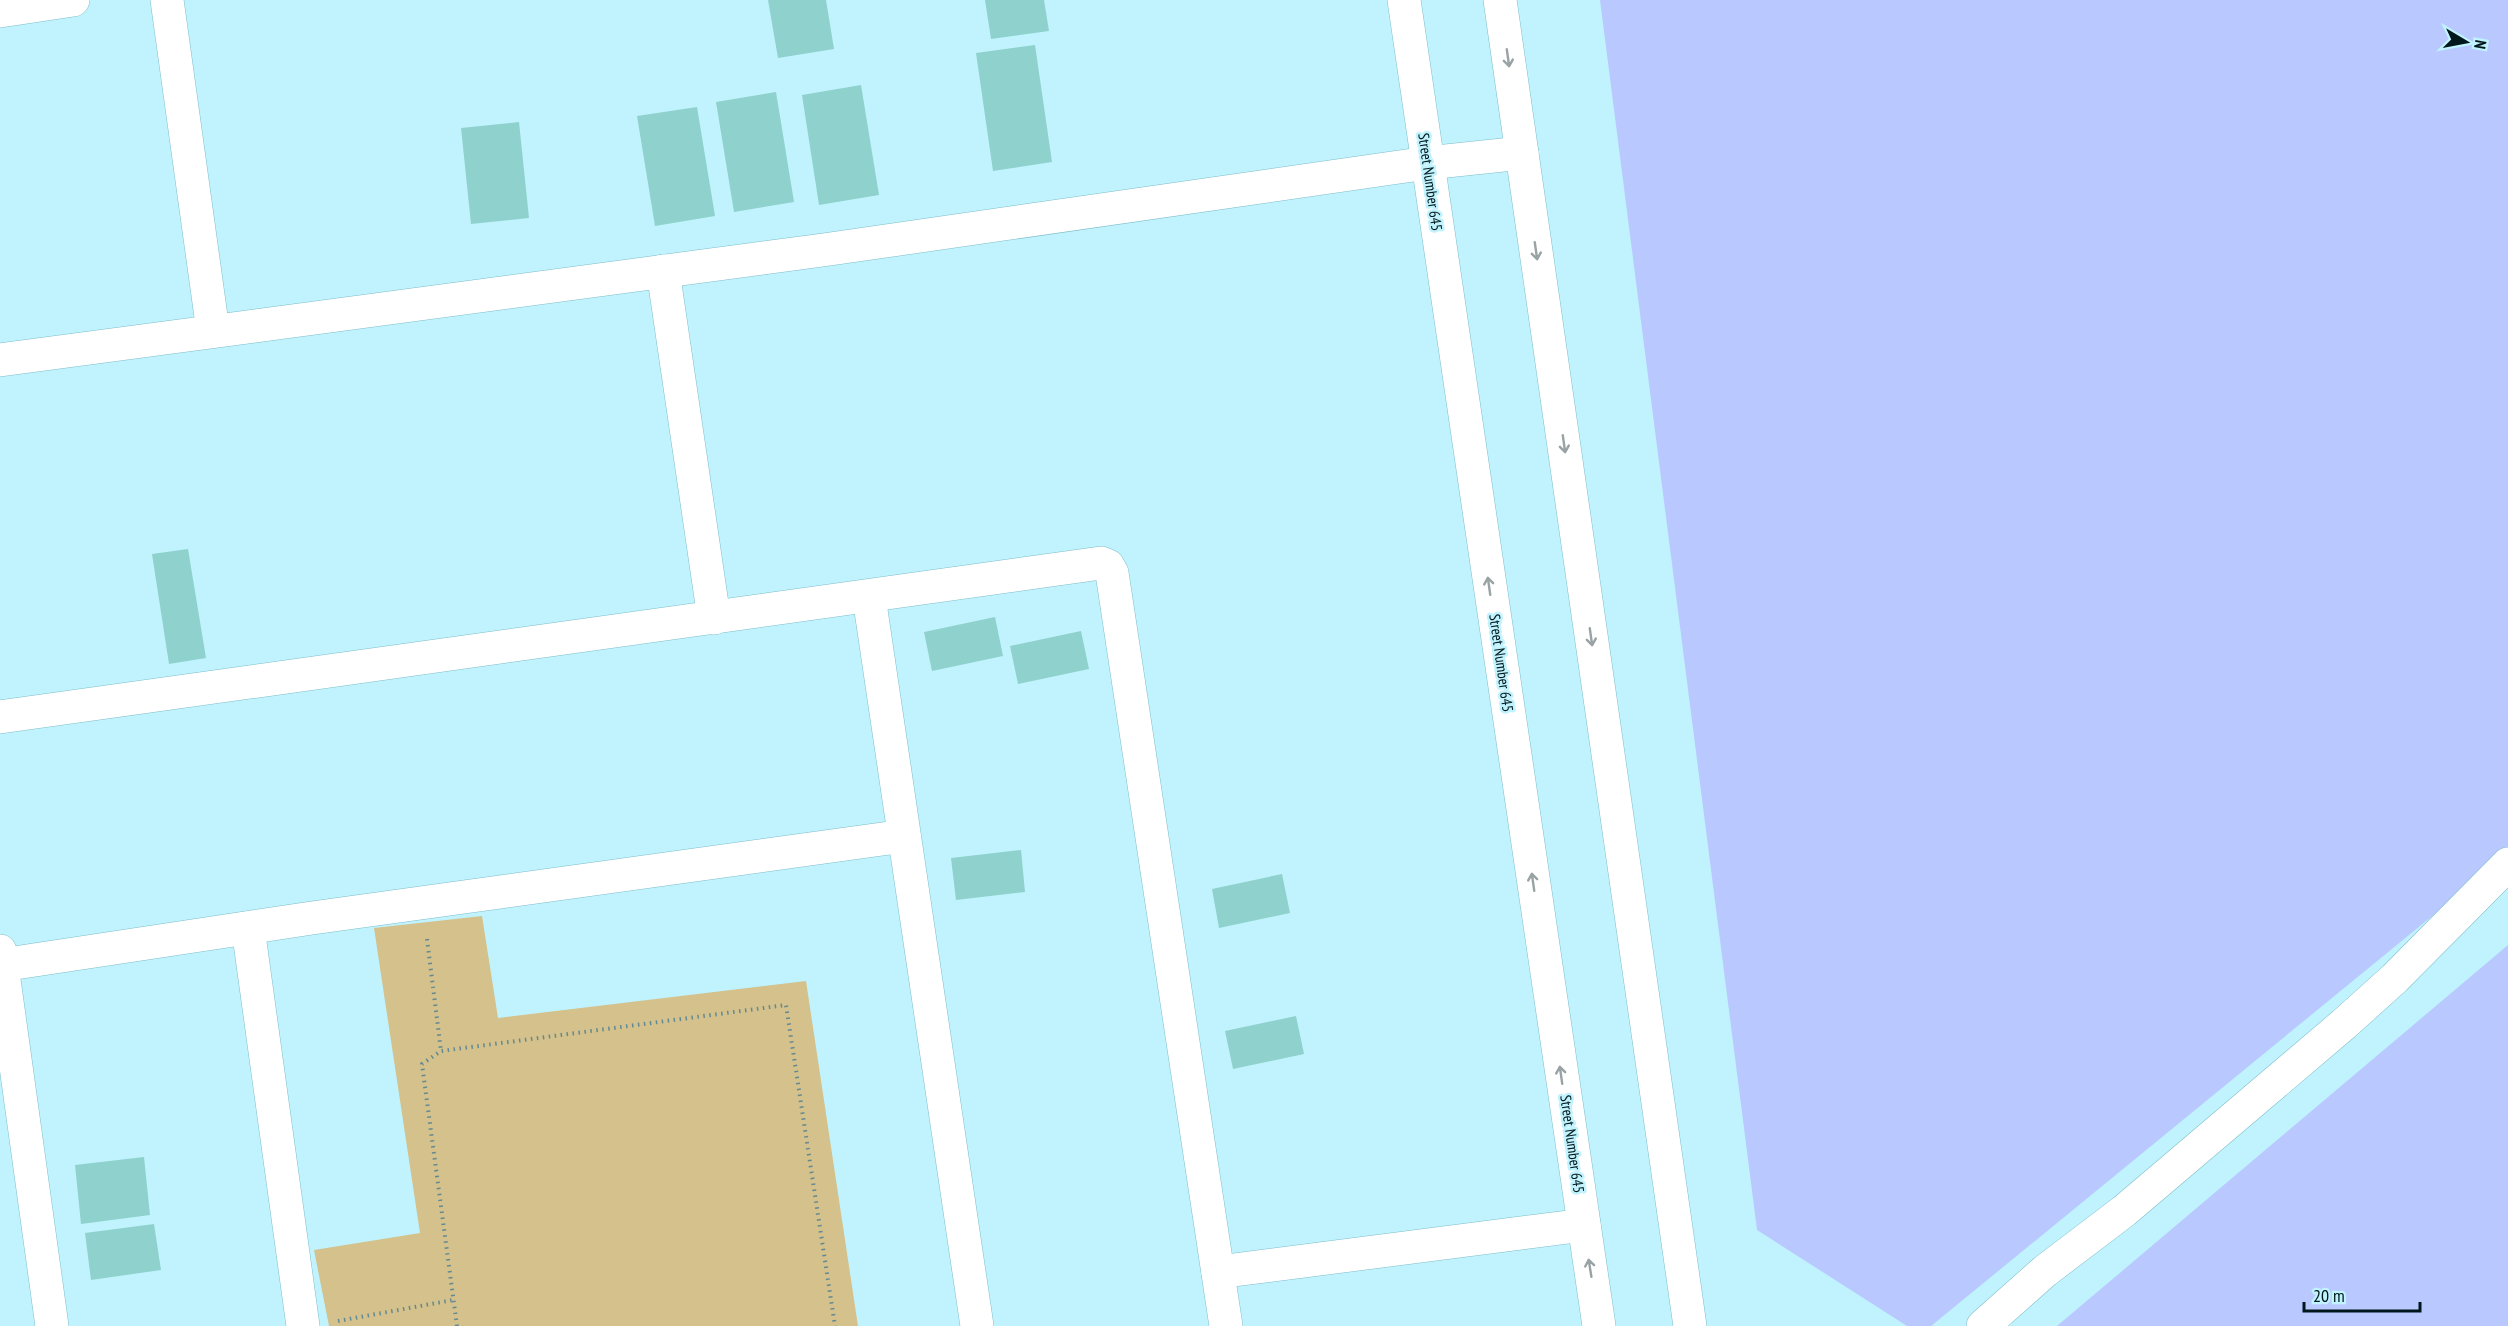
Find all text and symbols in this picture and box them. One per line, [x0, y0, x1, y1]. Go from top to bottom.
north arrow [2436, 12, 2496, 72]
text: N [2470, 39, 2491, 51]
one-way arrow [1503, 48, 1514, 67]
street label: Street Number 645 [1414, 132, 1447, 232]
one-way arrow [1530, 241, 1541, 260]
one-way arrow [1558, 434, 1569, 453]
one-way arrow [1484, 576, 1495, 596]
street label: Street Number 645 [1485, 613, 1518, 713]
one-way arrow [1586, 627, 1597, 646]
one-way arrow [1527, 873, 1538, 893]
one-way arrow [1556, 1066, 1567, 1086]
street label: Street Number 645 [1556, 1094, 1589, 1194]
one-way arrow [1585, 1259, 1596, 1279]
scale bar [2304, 1275, 2420, 1313]
text: 20 m [2313, 1284, 2345, 1307]

